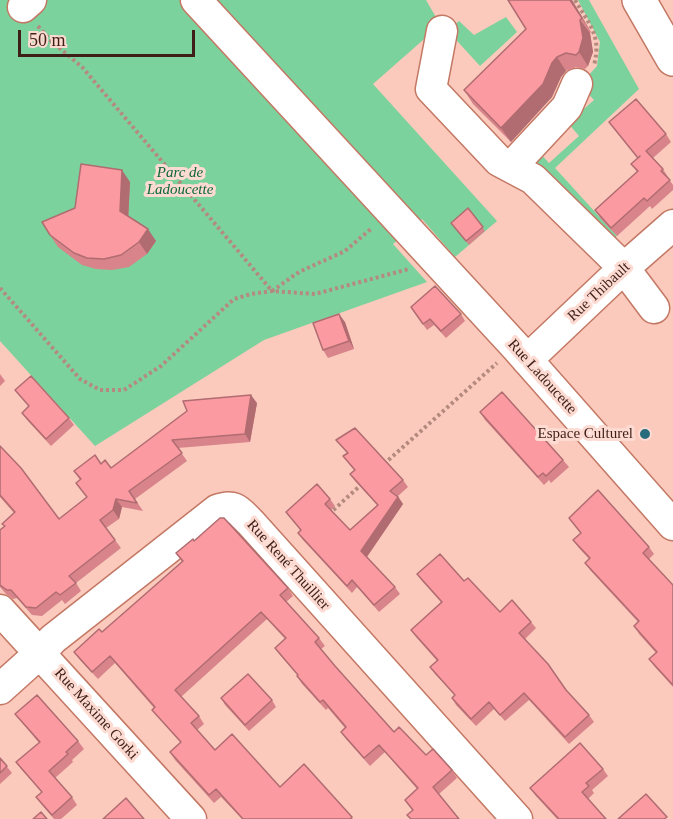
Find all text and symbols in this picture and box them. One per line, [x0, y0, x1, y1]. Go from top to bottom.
scale bar [21, 18, 198, 56]
text: 50 m [29, 30, 66, 50]
park label: Parc de Ladoucette [147, 164, 213, 199]
street label: Rue Thibault [564, 259, 634, 325]
street label: Rue Ladoucette [504, 336, 580, 418]
place label: Espace Culturel [538, 425, 633, 443]
marker: Espace Culturel [638, 427, 652, 441]
street label: Rue René Thuillier [243, 516, 333, 614]
street label: Rue Maxime Gorki [50, 665, 142, 763]

